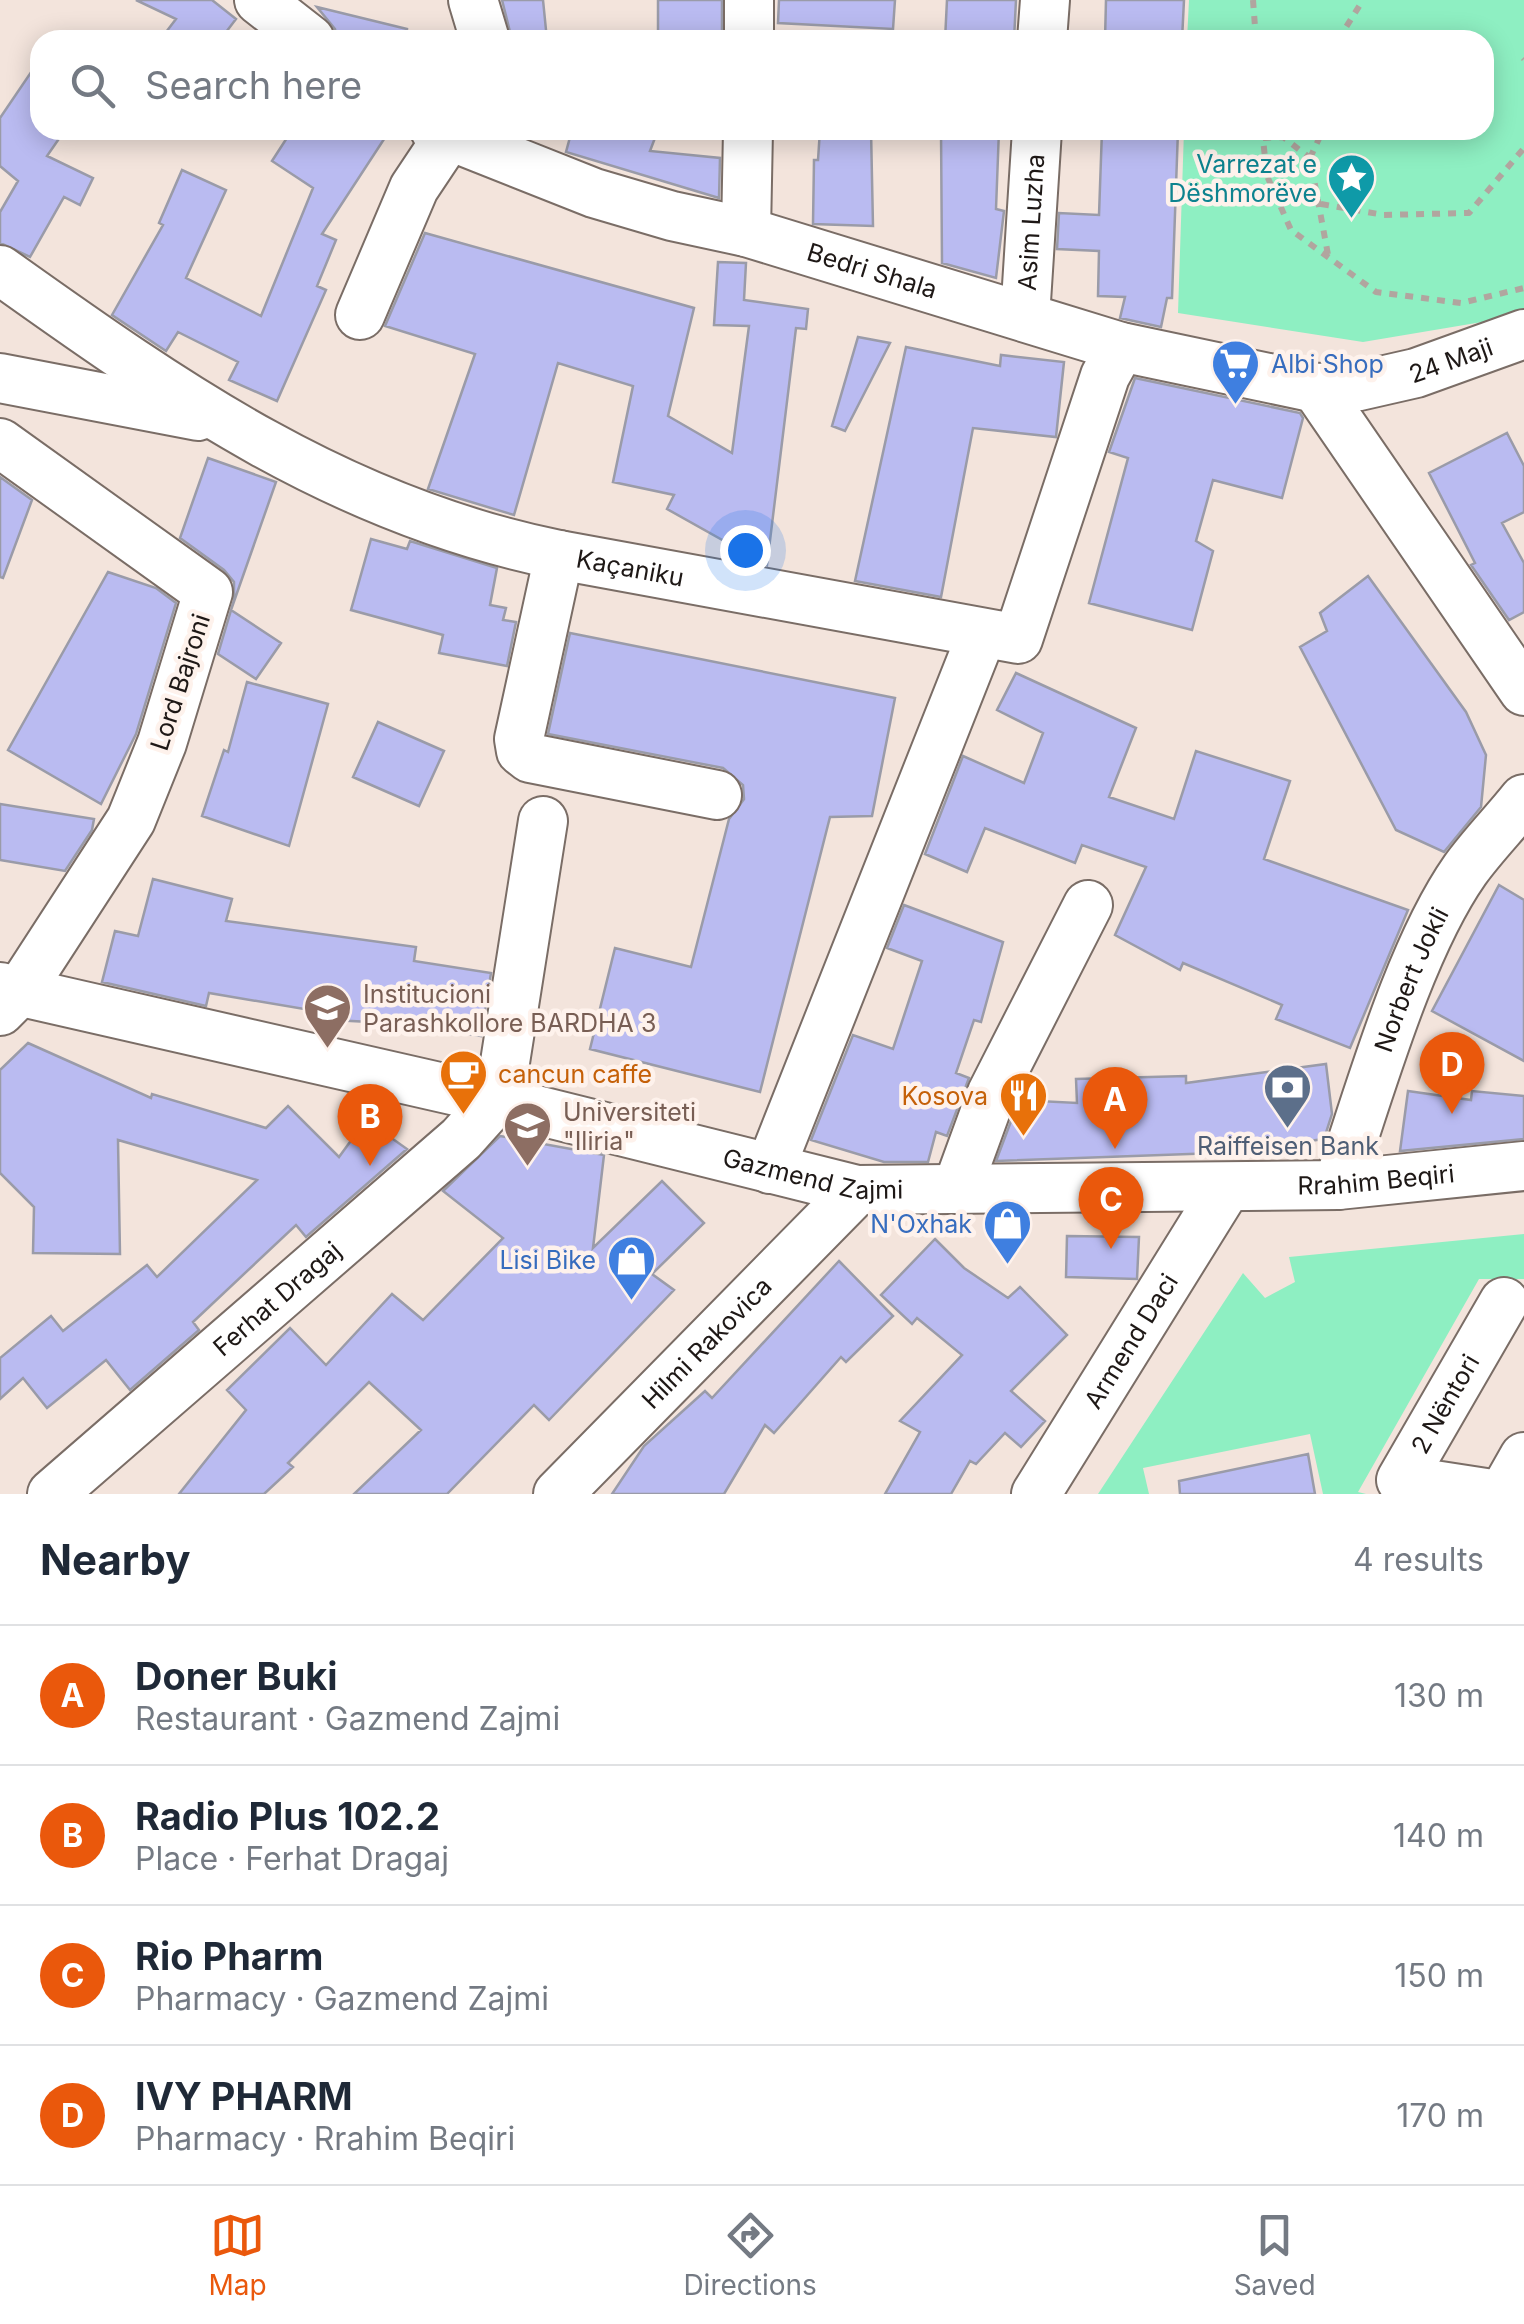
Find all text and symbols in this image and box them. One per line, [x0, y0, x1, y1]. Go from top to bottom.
search box [30, 30, 1494, 140]
icon: search [65, 58, 120, 113]
text: Search here [145, 62, 362, 108]
place label: Varrezat e Dëshmorëve [1168, 149, 1317, 208]
place icon: Varrezat e Dëshmorëve [1326, 152, 1378, 220]
street label: Asim Luzha [1012, 153, 1050, 292]
street label: Bedri Shala [804, 237, 941, 305]
street label: 24 Maji [1405, 332, 1497, 389]
supermarket icon: Albi Shop [1210, 338, 1262, 406]
place label: Albi Shop [1271, 349, 1384, 379]
your location [720, 525, 771, 576]
street label: Kaçaniku [574, 543, 686, 593]
street label: Lord Bajroni [144, 610, 216, 754]
street label: Norbert Jokli [1368, 902, 1455, 1056]
place label: Institucioni Parashkollore BARDHA 3 [363, 979, 656, 1038]
school or university icon: Institucioni Parashkollore BARDHA 3 [302, 982, 354, 1050]
pin: D [1420, 1032, 1484, 1114]
cafe icon: cancun caffe [437, 1048, 489, 1116]
place label: cancun caffe [498, 1059, 652, 1089]
bank icon: Raiffeisen Bank [1262, 1062, 1314, 1130]
pin: A [1082, 1066, 1148, 1149]
restaurant icon: Kosova [997, 1070, 1049, 1138]
place label: Kosova [902, 1081, 988, 1111]
pin: B [338, 1084, 402, 1166]
place label: Universiteti "Iliria" [563, 1097, 696, 1156]
school or university icon: Universiteti "Iliria" [502, 1100, 554, 1168]
place label: Raiffeisen Bank [1197, 1131, 1379, 1161]
street label: Gazmend Zajmi [720, 1142, 903, 1205]
street label: Rrahim Beqiri [1297, 1158, 1456, 1200]
pin: C [1078, 1166, 1144, 1249]
shop icon: N'Oxhak [981, 1198, 1033, 1266]
place label: N'Oxhak [870, 1209, 972, 1239]
shop icon: Lisi Bike [605, 1234, 657, 1302]
street label: Ferhat Dragaj [207, 1235, 347, 1362]
place label: Lisi Bike [499, 1245, 596, 1275]
street label: Armend Daci [1078, 1268, 1184, 1414]
street label: Hilmi Rakovica [636, 1271, 778, 1415]
street label: 2 Nëntori [1405, 1349, 1485, 1459]
text: Nearby [40, 1534, 191, 1585]
text: 4 results [1353, 1540, 1484, 1579]
text: Doner Buki [135, 1653, 338, 1699]
text: A [61, 1676, 84, 1715]
text: 130 m [1394, 1676, 1484, 1715]
text: Restaurant · Gazmend Zajmi [135, 1699, 560, 1738]
text: Radio Plus 102.2 [135, 1793, 440, 1839]
text: B [62, 1816, 83, 1855]
text: 140 m [1393, 1816, 1484, 1855]
text: Place · Ferhat Dragaj [135, 1839, 449, 1878]
text: Rio Pharm [135, 1933, 323, 1979]
text: C [61, 1956, 84, 1995]
text: 150 m [1394, 1956, 1484, 1995]
text: Pharmacy · Gazmend Zajmi [135, 1979, 549, 2018]
text: IVY PHARM [135, 2073, 353, 2119]
text: D [61, 2096, 84, 2135]
text: 170 m [1396, 2096, 1484, 2135]
text: Pharmacy · Rrahim Beqiri [135, 2119, 515, 2158]
tab: Map [208, 2208, 267, 2302]
tab: Directions [683, 2208, 817, 2302]
tab: Saved [1234, 2208, 1316, 2302]

